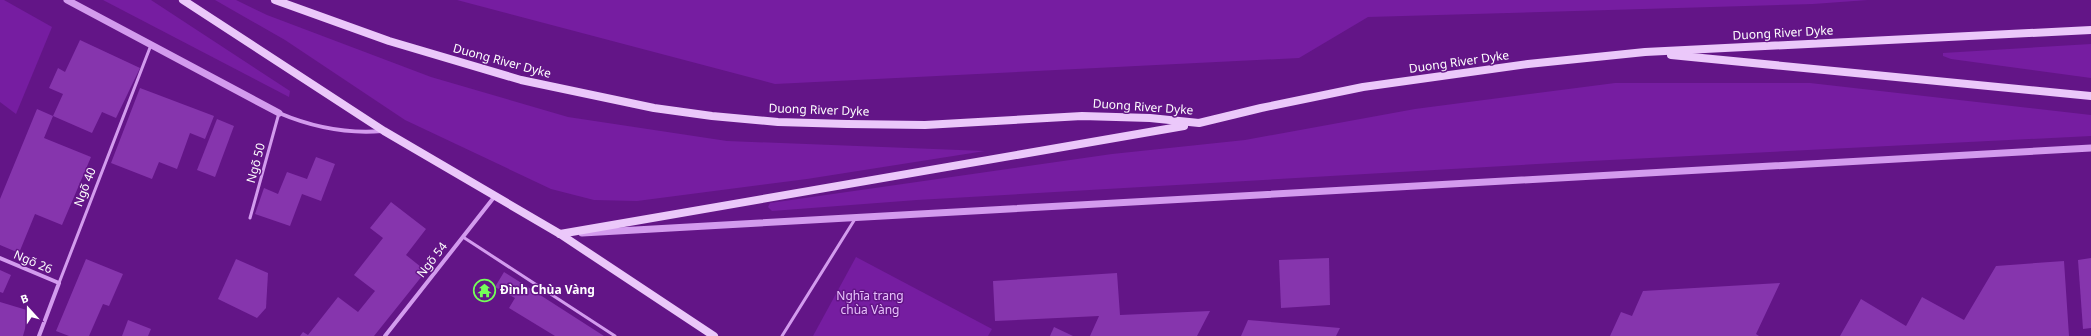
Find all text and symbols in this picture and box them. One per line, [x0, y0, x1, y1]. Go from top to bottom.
street label: Duong River Dyke [1732, 21, 1834, 44]
street label: Duong River Dyke [451, 39, 553, 82]
street label: Duong River Dyke [1408, 46, 1510, 77]
street label: Duong River Dyke [1092, 95, 1194, 119]
street label: Duong River Dyke [768, 99, 870, 120]
street label: Ngõ 50 [242, 141, 269, 185]
street label: Ngõ 40 [69, 165, 100, 209]
street label: Ngõ 54 [412, 238, 451, 281]
street label: Ngõ 26 [11, 246, 55, 277]
temple icon: Đình Chùa Vàng [471, 277, 497, 303]
place label: Đình Chùa Vàng [500, 281, 595, 298]
park label: Nghĩa trang chùa Vàng [836, 287, 904, 318]
north arrow [8, 288, 48, 328]
text: B [18, 290, 30, 307]

